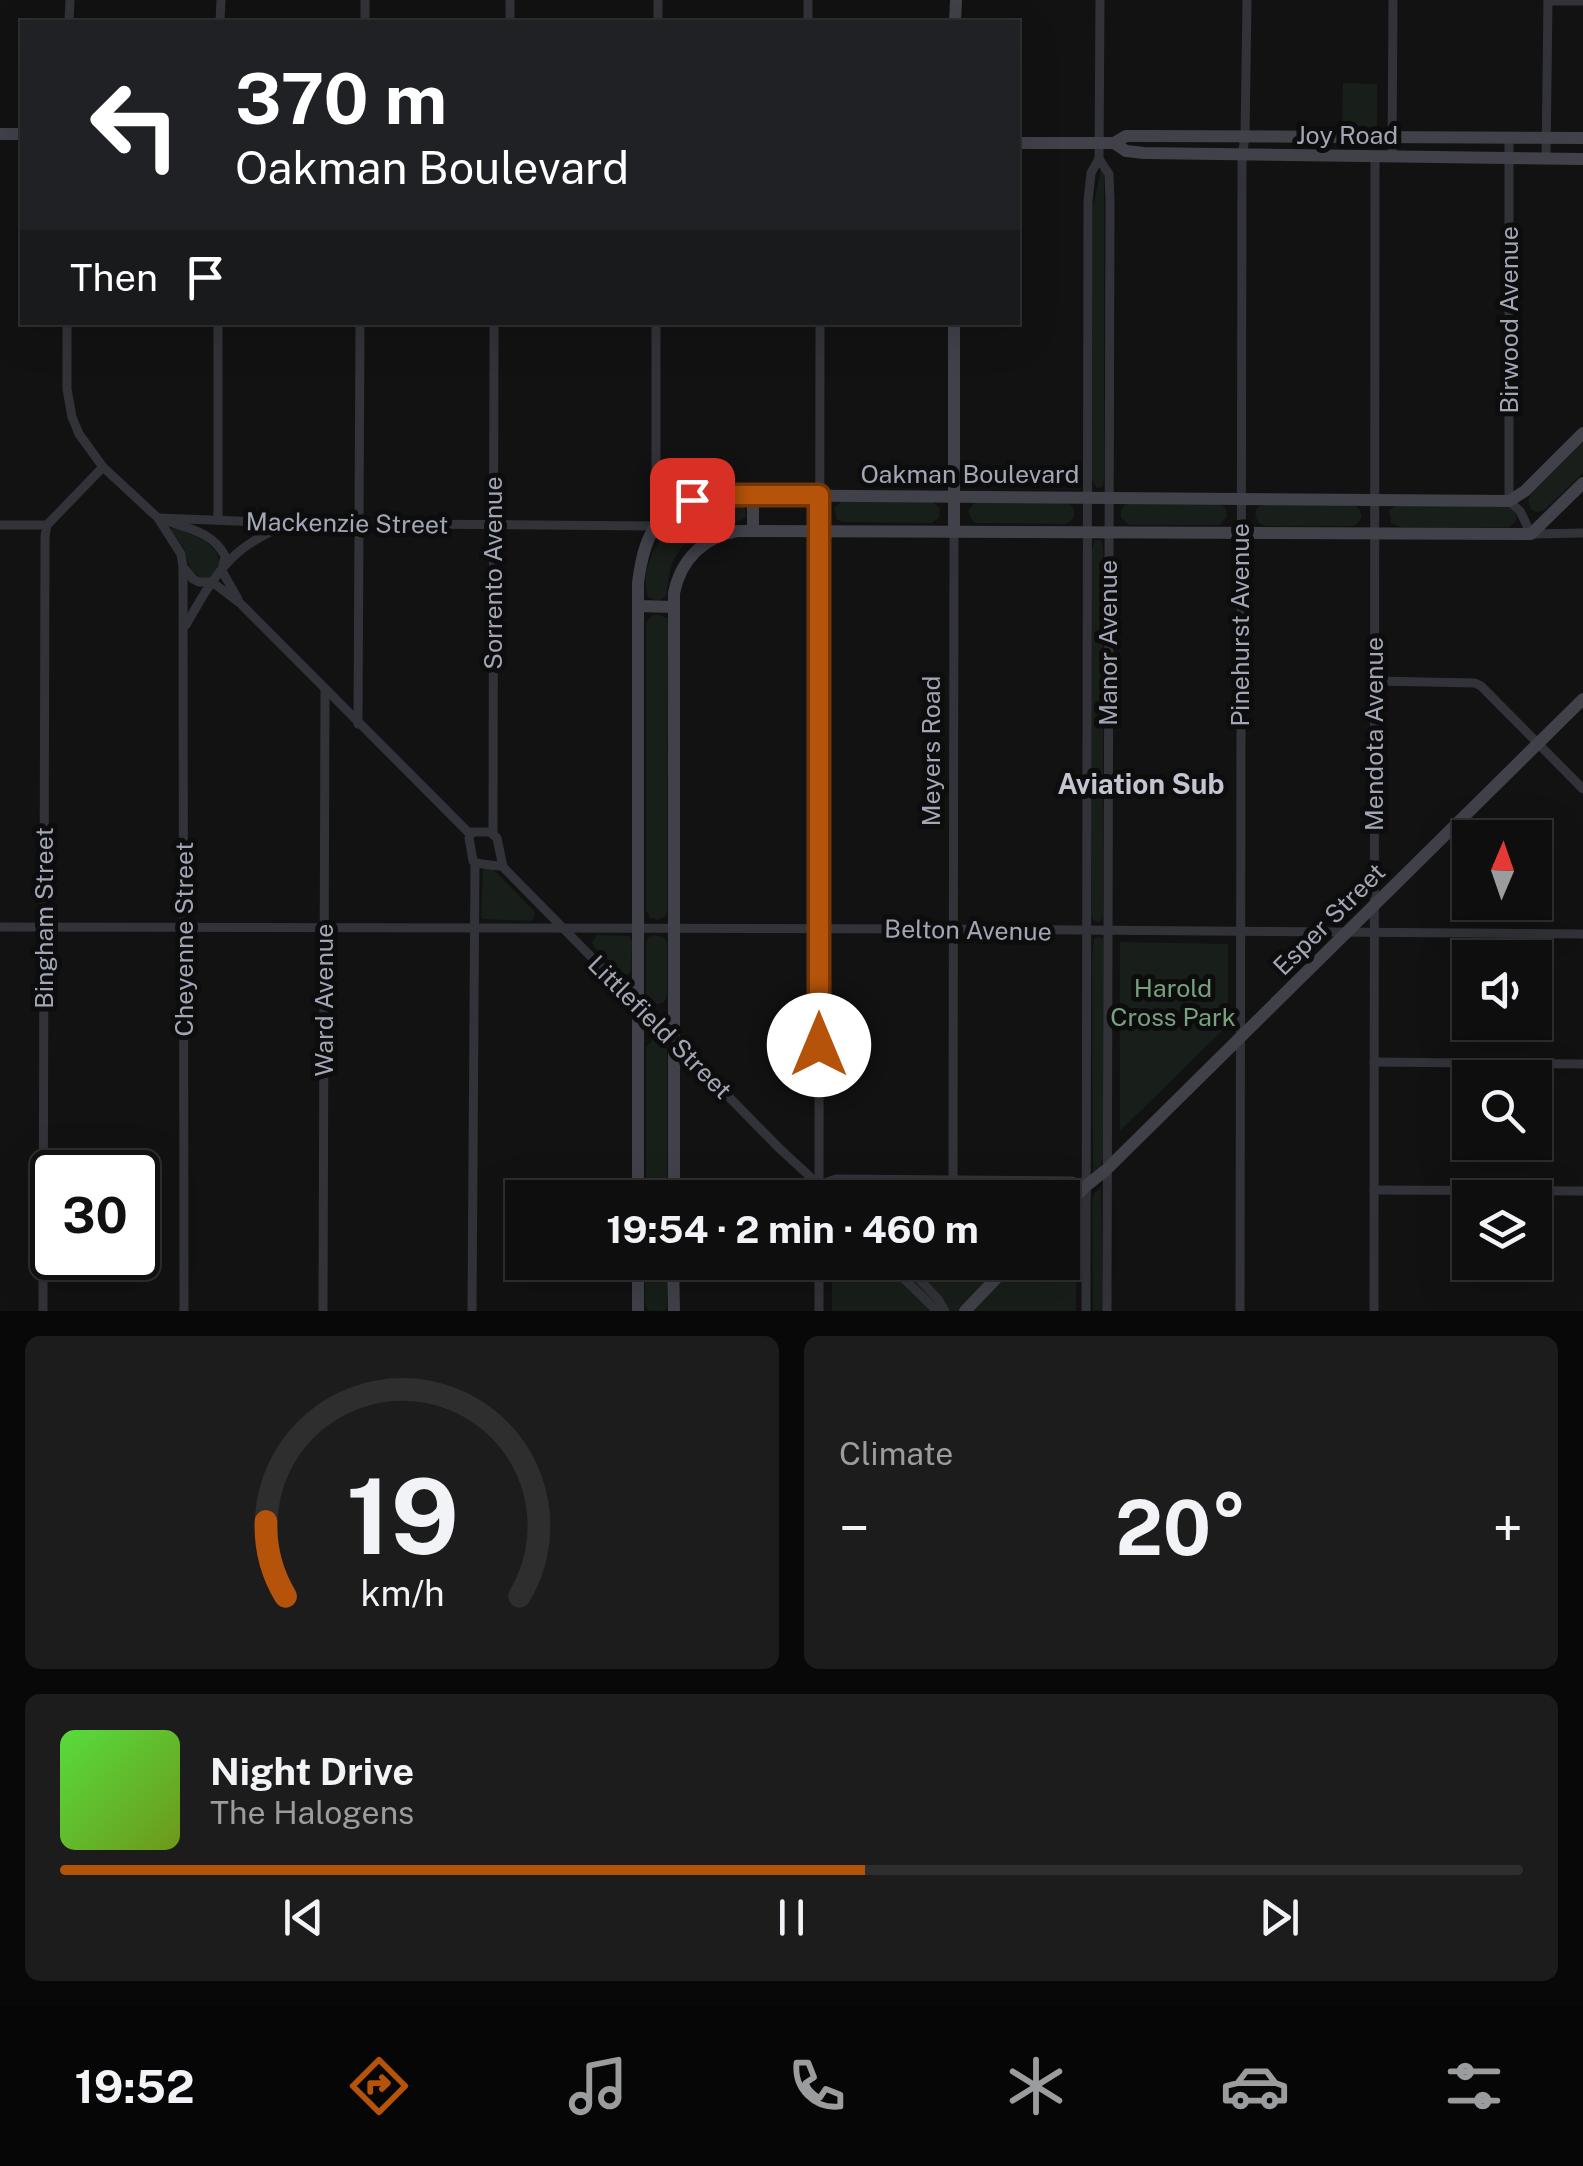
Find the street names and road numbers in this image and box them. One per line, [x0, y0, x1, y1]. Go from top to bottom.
street label: Joy Road [1296, 120, 1398, 150]
street label: Birwood Avenue [1494, 226, 1524, 414]
street label: Oakman Boulevard [861, 459, 1079, 489]
street label: Sorrento Avenue [478, 476, 508, 670]
street label: Mackenzie Street [245, 506, 449, 540]
street label: Pinehurst Avenue [1225, 523, 1255, 727]
street label: Manor Avenue [1093, 560, 1123, 726]
street label: Mendota Avenue [1359, 637, 1389, 831]
street label: Meyers Road [916, 676, 946, 826]
street label: Bingham Street [29, 827, 59, 1009]
street label: Cheyenne Street [169, 842, 199, 1036]
street label: Esper Street [1267, 857, 1391, 981]
street label: Belton Avenue [884, 914, 1052, 946]
street label: Ward Avenue [309, 924, 339, 1077]
street label: Littlefield Street [582, 949, 738, 1105]

